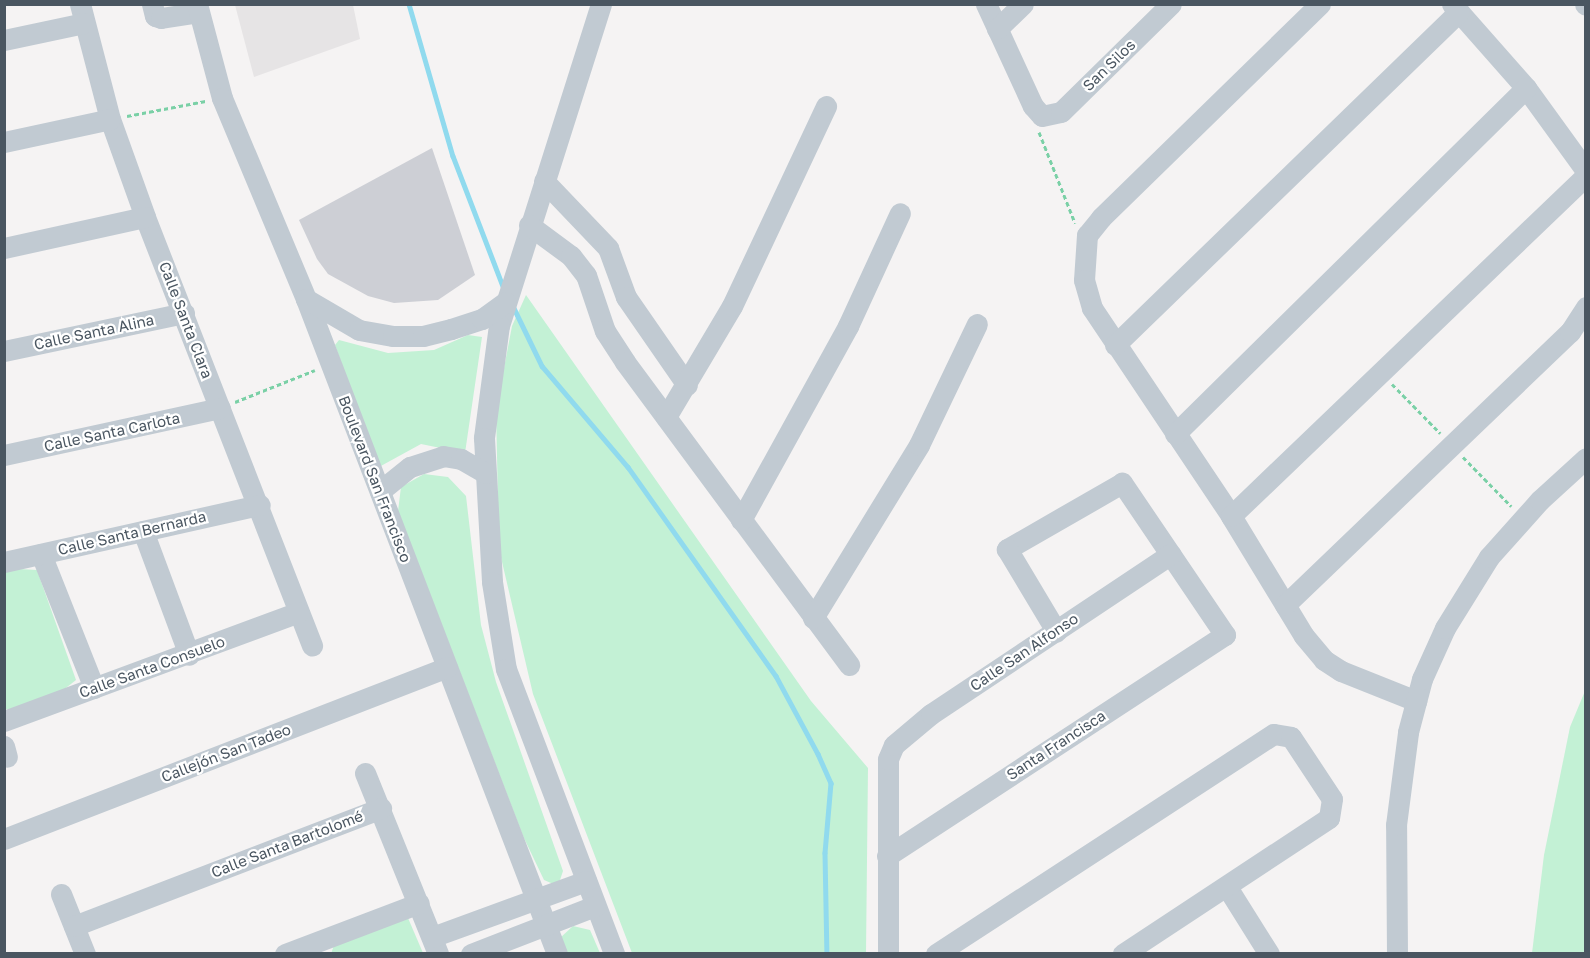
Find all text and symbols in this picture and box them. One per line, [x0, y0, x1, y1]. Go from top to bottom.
street label: San Silos [1079, 36, 1139, 94]
street label: Calle Santa Clara [155, 259, 217, 381]
street label: Calle Santa Alina [32, 310, 156, 354]
street label: Boulevard San Francisco [335, 393, 415, 565]
street label: Calle Santa Carlota [42, 409, 182, 455]
street label: Calle Santa Bernarda [56, 507, 208, 559]
street label: Calle San Alfonso [967, 609, 1081, 695]
street label: Calle Santa Consuelo [77, 632, 227, 702]
street label: Santa Francisca [1003, 706, 1109, 784]
street label: Callejón San Tadeo [159, 720, 293, 786]
street label: Calle Santa Bartolomé [209, 807, 365, 881]

